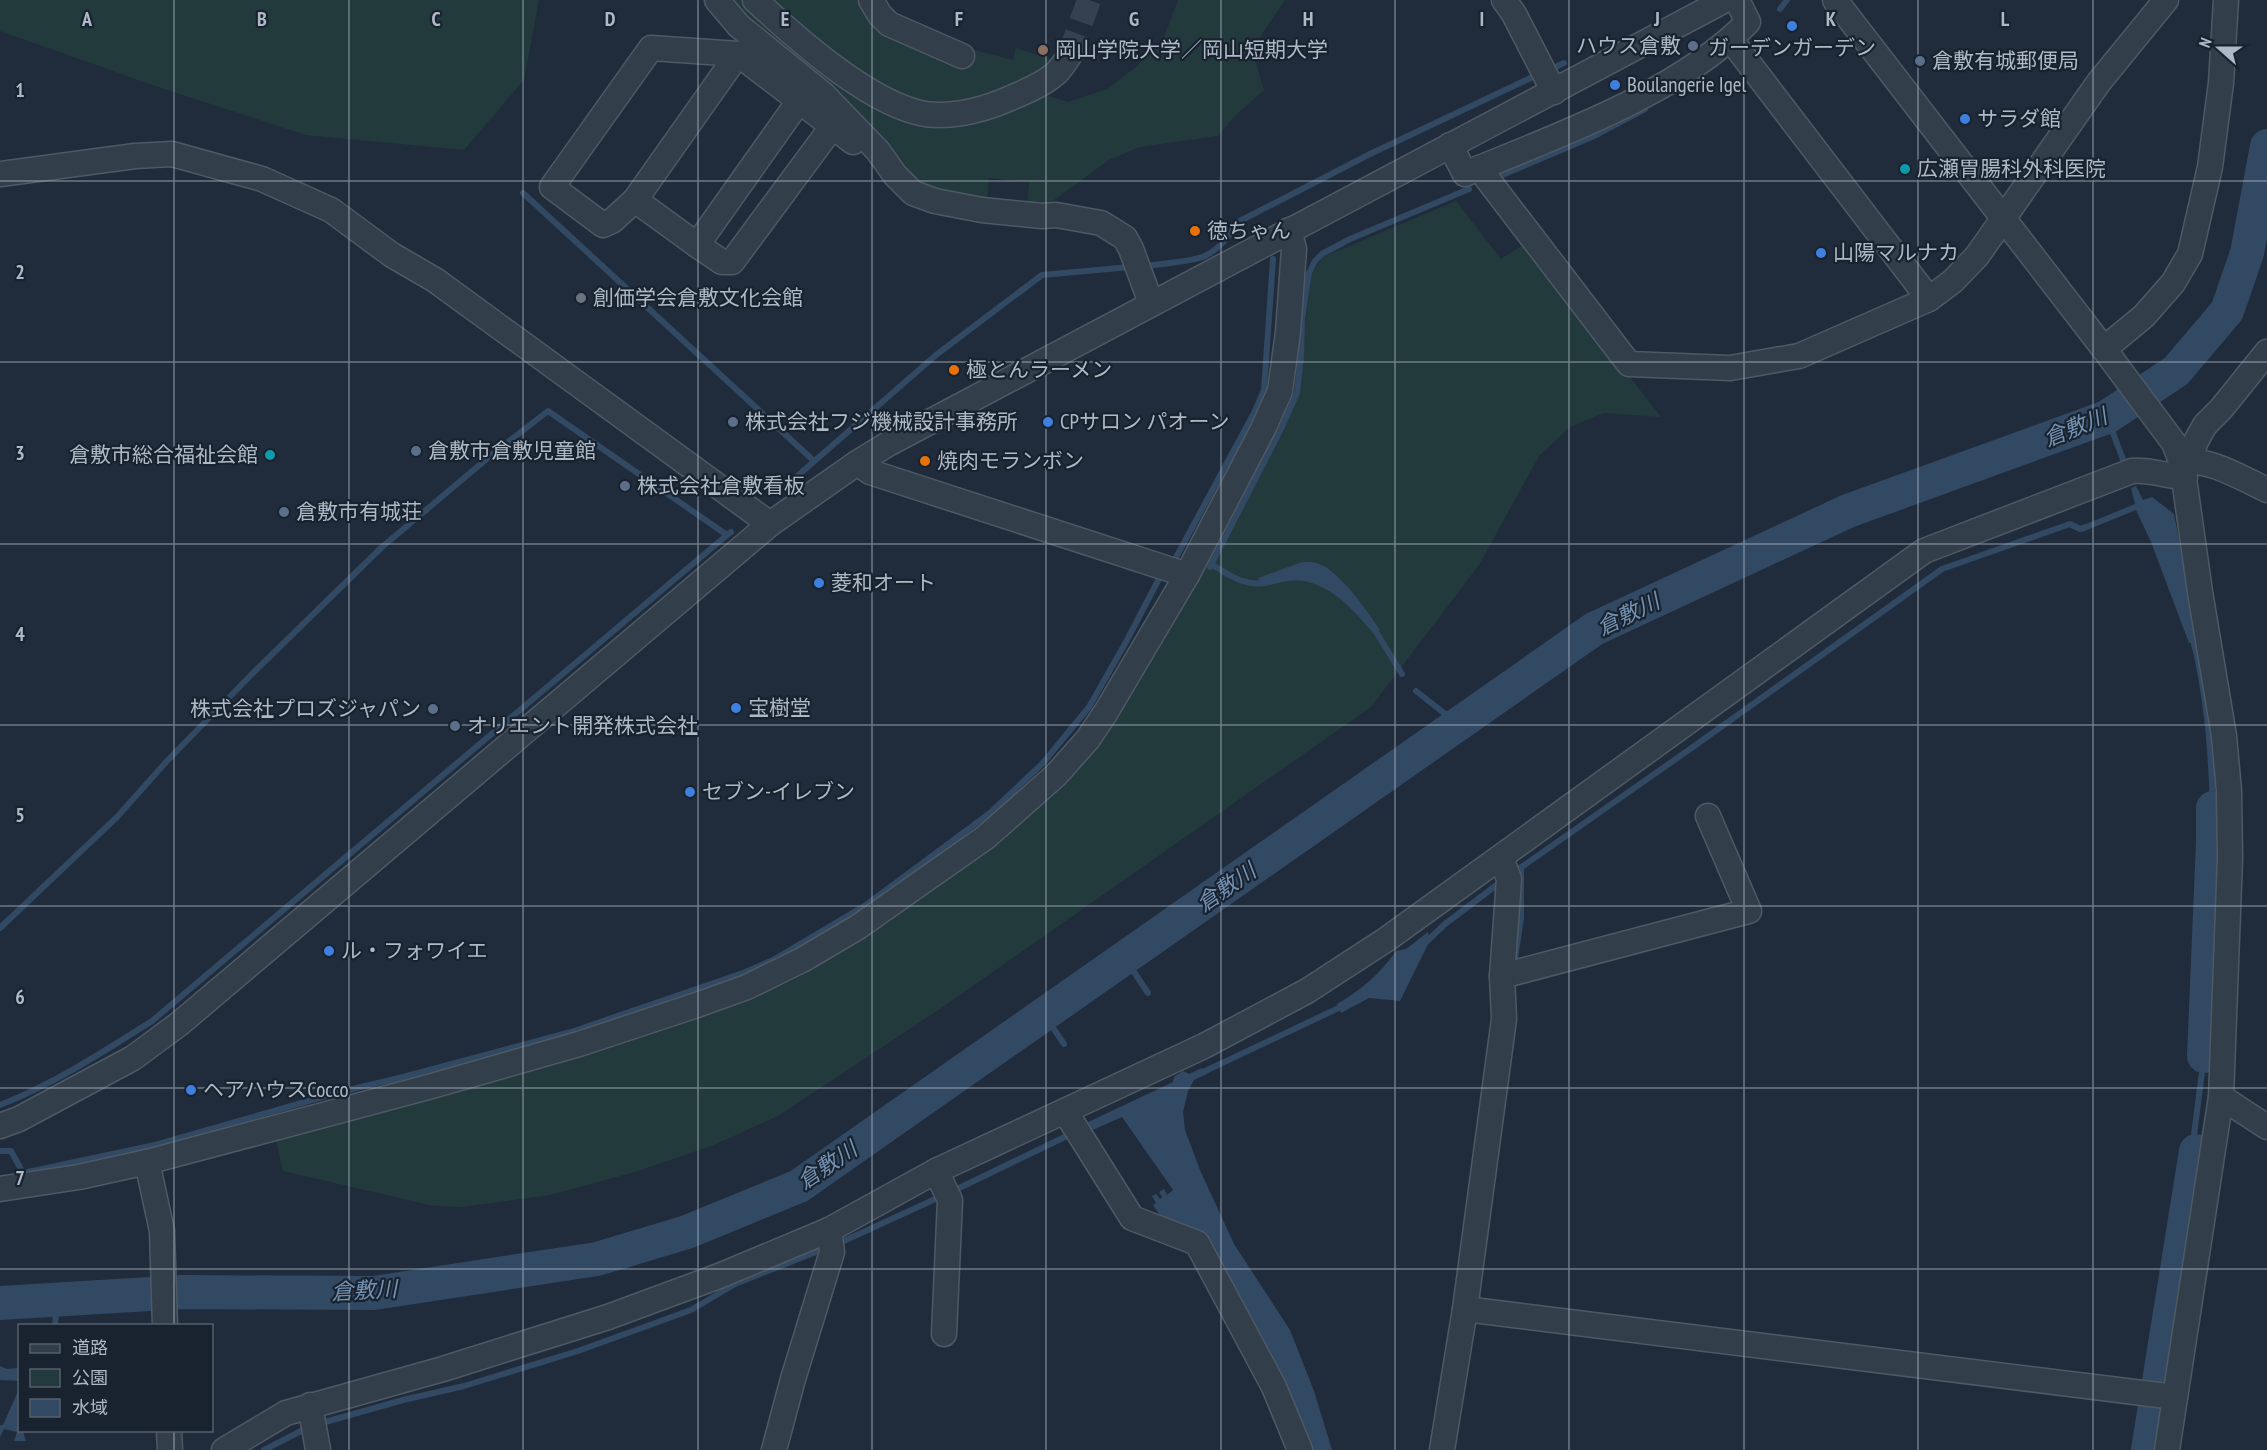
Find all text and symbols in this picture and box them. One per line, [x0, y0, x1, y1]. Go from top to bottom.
text: A [81, 6, 93, 32]
text: B [257, 6, 267, 32]
text: C [431, 6, 441, 32]
text: D [605, 6, 616, 32]
text: E [781, 6, 789, 32]
text: F [955, 6, 963, 32]
text: G [1129, 6, 1139, 32]
text: H [1303, 6, 1313, 32]
text: I [1480, 6, 1484, 32]
text: J [1653, 6, 1660, 32]
text: K [1826, 6, 1837, 32]
text: L [2001, 6, 2010, 32]
north arrow [2189, 18, 2249, 78]
marker: ガーデンガーデン [1785, 19, 1799, 33]
place label: ハウス倉敷 [1576, 32, 1681, 59]
place label: ガーデンガーデン [1708, 34, 1876, 61]
text: N [2194, 35, 2216, 50]
place label: 岡山学院大学／岡山短期大学 [1055, 36, 1328, 63]
marker: ハウス倉敷 [1686, 39, 1700, 53]
marker: 岡山学院大学／岡山短期大学 [1036, 43, 1050, 57]
place label: 倉敷有城郵便局 [1932, 47, 2079, 74]
marker: 倉敷有城郵便局 [1913, 54, 1927, 68]
place label: Boulangerie Igel [1627, 71, 1746, 98]
text: 1 [15, 77, 25, 103]
marker: Boulangerie Igel [1608, 78, 1622, 92]
place label: サラダ館 [1977, 105, 2061, 132]
marker: サラダ館 [1958, 112, 1972, 126]
place label: 広瀬胃腸科外科医院 [1917, 155, 2106, 182]
marker: 広瀬胃腸科外科医院 [1898, 162, 1912, 176]
place label: 徳ちゃん [1207, 217, 1291, 244]
marker: 徳ちゃん [1188, 224, 1202, 238]
place label: 山陽マルナカ [1833, 239, 1959, 266]
marker: 山陽マルナカ [1814, 246, 1828, 260]
text: 2 [15, 259, 25, 285]
place label: 創価学会倉敷文化会館 [593, 284, 803, 311]
marker: 創価学会倉敷文化会館 [574, 291, 588, 305]
place label: 極とんラーメン [966, 356, 1112, 383]
marker: 極とんラーメン [947, 363, 961, 377]
water label: 倉敷川 [2039, 401, 2113, 452]
place label: 株式会社フジ機械設計事務所 [745, 408, 1018, 435]
place label: CPサロン パオーン [1060, 408, 1230, 435]
marker: 株式会社フジ機械設計事務所 [726, 415, 740, 429]
marker: CPサロン パオーン [1041, 415, 1055, 429]
place label: 倉敷市倉敷児童館 [428, 437, 596, 464]
text: 3 [15, 440, 25, 466]
place label: 倉敷市総合福祉会館 [69, 441, 258, 468]
marker: 倉敷市倉敷児童館 [409, 444, 423, 458]
place label: 焼肉モランボン [937, 447, 1084, 474]
marker: 倉敷市総合福祉会館 [263, 448, 277, 462]
marker: 焼肉モランボン [918, 454, 932, 468]
place label: 株式会社倉敷看板 [637, 472, 805, 499]
marker: 株式会社倉敷看板 [618, 479, 632, 493]
place label: 倉敷市有城荘 [296, 498, 422, 525]
marker: 倉敷市有城荘 [277, 505, 291, 519]
place label: 菱和オート [831, 569, 936, 596]
marker: 菱和オート [812, 576, 826, 590]
water label: 倉敷川 [1592, 586, 1666, 641]
text: 4 [15, 621, 25, 647]
place label: 宝樹堂 [748, 694, 811, 721]
place label: 株式会社プロズジャパン [190, 695, 421, 722]
marker: 宝樹堂 [729, 701, 743, 715]
marker: 株式会社プロズジャパン [426, 702, 440, 716]
place label: オリエント開発株式会社 [467, 712, 698, 739]
marker: オリエント開発株式会社 [448, 719, 462, 733]
place label: セブン-イレブン [702, 778, 855, 805]
marker: セブン-イレブン [683, 785, 697, 799]
text: 5 [15, 802, 25, 828]
water label: 倉敷川 [1191, 855, 1263, 917]
place label: ル・フォワイエ [341, 937, 488, 964]
marker: ル・フォワイエ [322, 944, 336, 958]
text: 6 [15, 984, 25, 1010]
place label: ヘアハウスCocco [203, 1076, 349, 1103]
marker: ヘアハウスCocco [184, 1083, 198, 1097]
water label: 倉敷川 [792, 1134, 864, 1195]
text: 7 [15, 1165, 25, 1191]
water label: 倉敷川 [330, 1274, 400, 1306]
legend [18, 1324, 213, 1432]
text: 道路 [72, 1336, 108, 1359]
text: 公園 [72, 1366, 108, 1389]
text: 水域 [72, 1396, 108, 1419]

